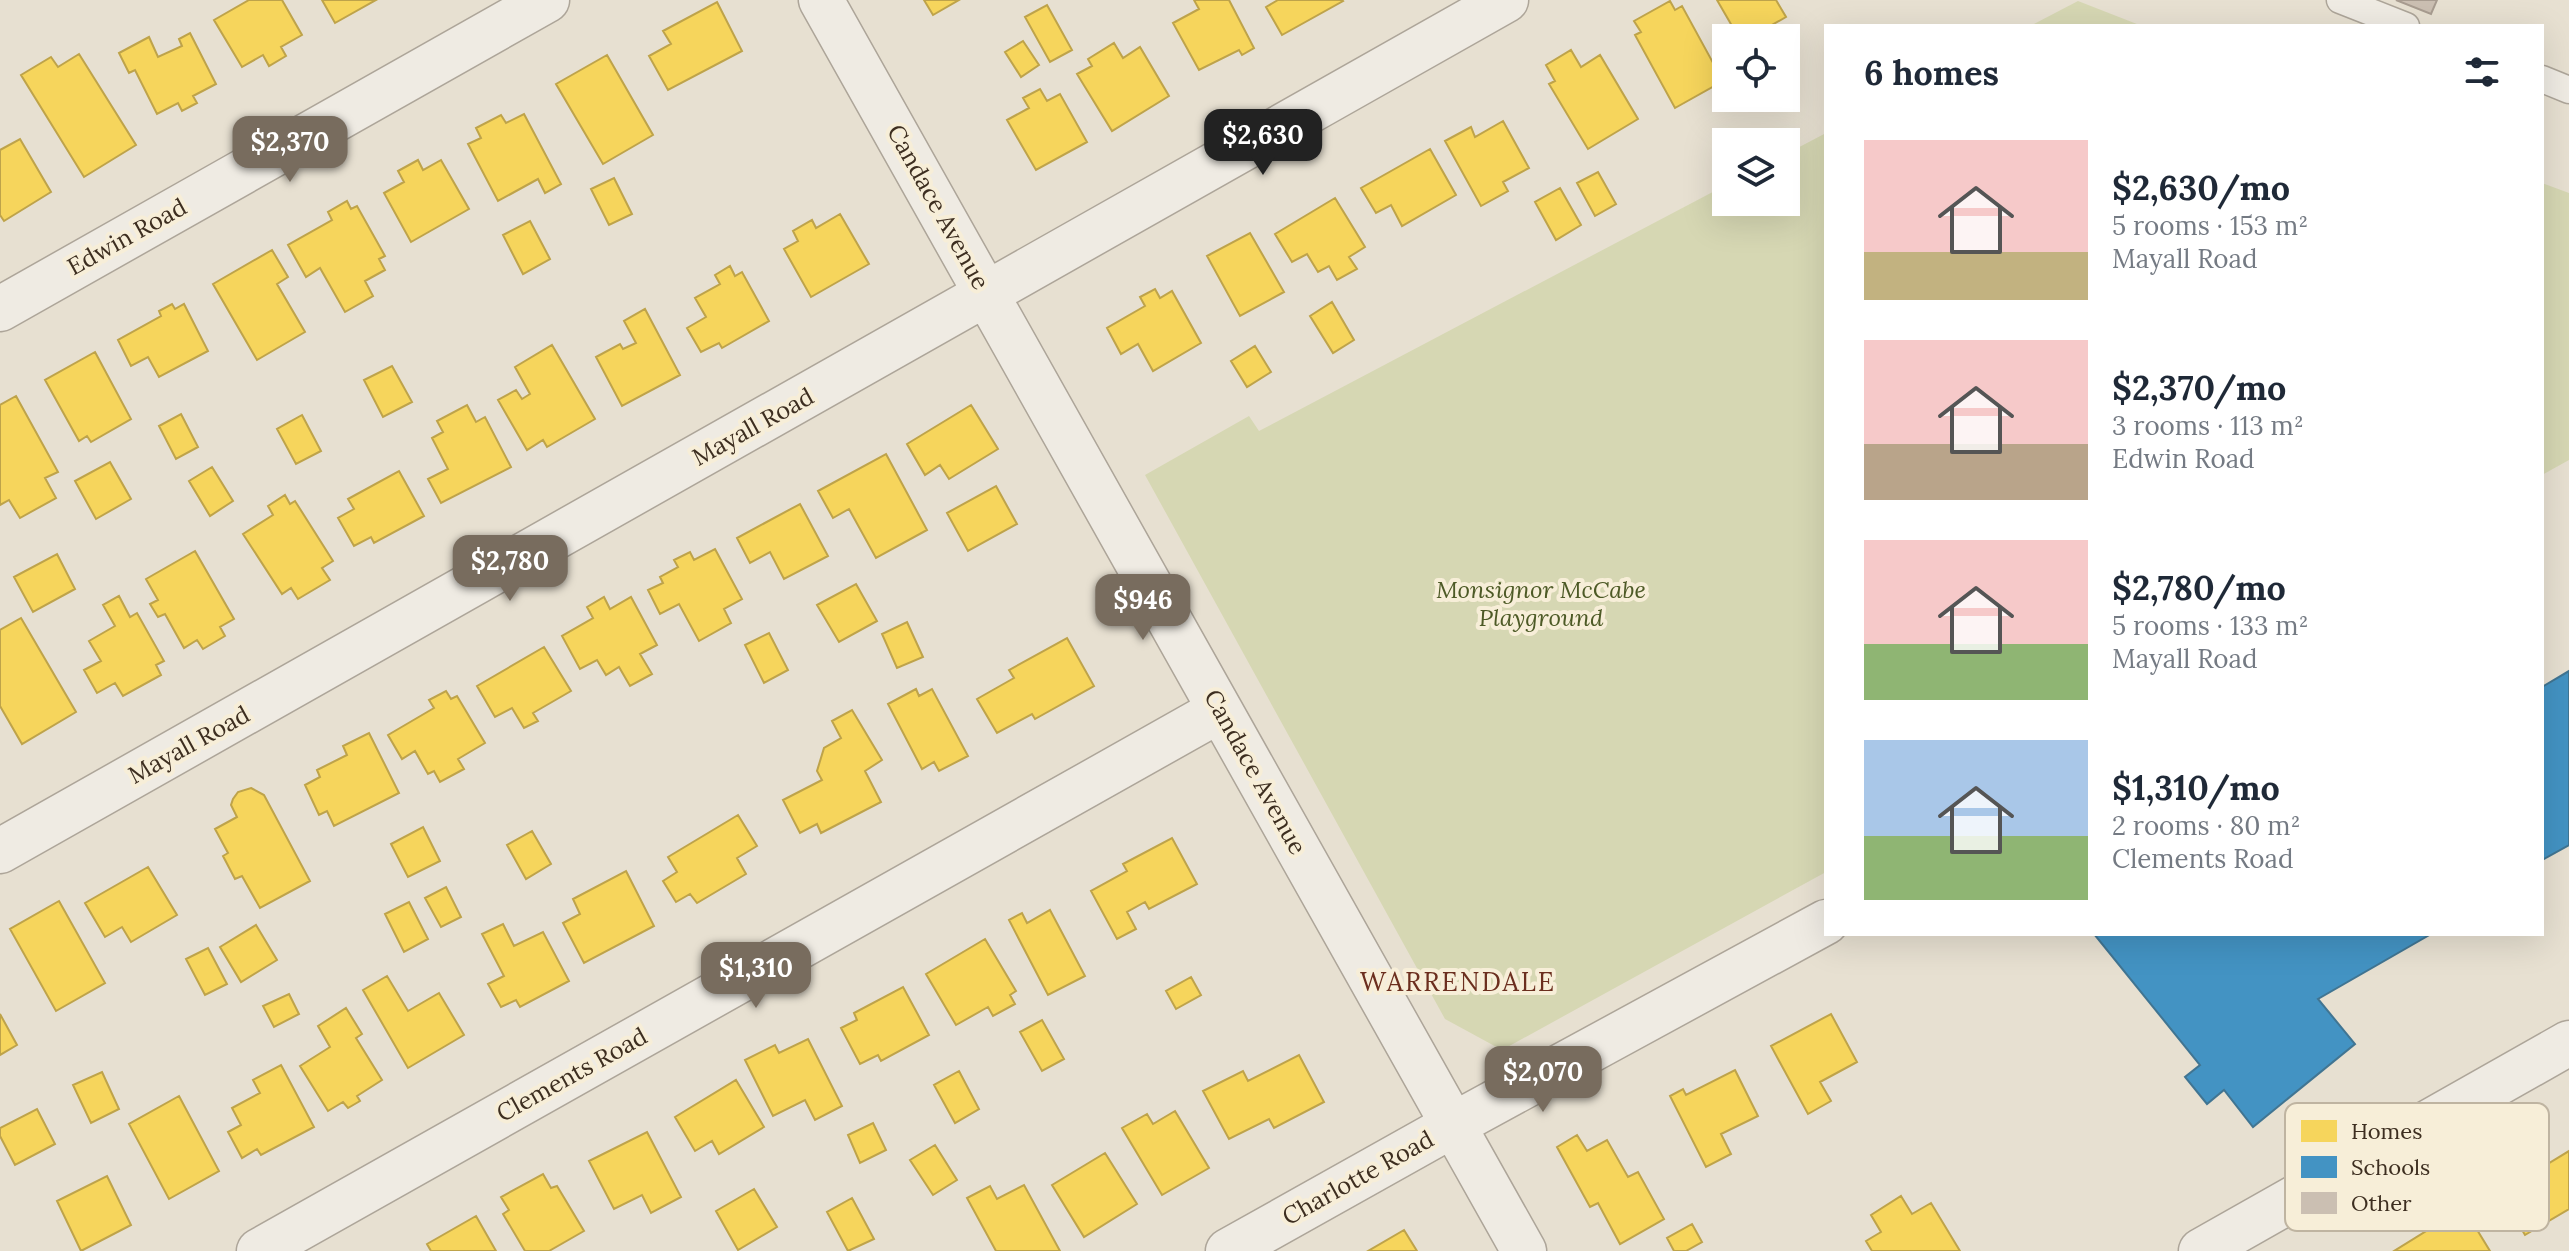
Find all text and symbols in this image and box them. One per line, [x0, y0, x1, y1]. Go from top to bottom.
map controls [1712, 24, 1800, 216]
button: locate [1712, 24, 1800, 112]
icon: filters [2460, 50, 2504, 94]
text: 6 homes [1864, 51, 1999, 94]
pin: $2,630 [1198, 109, 1328, 177]
pin: $2,370 [225, 116, 355, 184]
text: $2,630 [1222, 118, 1304, 151]
street label: Candace Avenue [880, 119, 997, 295]
text: $2,370 [251, 125, 329, 158]
button: layers [1712, 128, 1800, 216]
text: $2,630/mo [2112, 166, 2290, 209]
icon: home [1928, 172, 2024, 268]
street label: Edwin Road [62, 191, 192, 282]
text: 5 rooms · 153 m² [2112, 209, 2308, 242]
text: Mayall Road [2112, 242, 2257, 275]
text: $2,370/mo [2112, 366, 2286, 409]
icon: home [1928, 372, 2024, 468]
street label: Mayall Road [687, 380, 819, 473]
text: 3 rooms · 113 m² [2112, 409, 2304, 442]
text: Edwin Road [2112, 442, 2255, 475]
pin: $2,780 [445, 535, 575, 603]
text: $2,780 [471, 544, 549, 577]
text: $2,780/mo [2112, 566, 2286, 609]
icon: home [1928, 572, 2024, 668]
pin: $946 [1096, 574, 1190, 642]
park label: Monsignor McCabe Playground [1436, 574, 1646, 633]
text: $946 [1113, 583, 1173, 616]
text: 5 rooms · 133 m² [2112, 609, 2308, 642]
text: Mayall Road [2112, 642, 2257, 675]
street label: Candace Avenue [1197, 684, 1314, 860]
street label: Mayall Road [123, 698, 255, 791]
text: $1,310/mo [2112, 766, 2280, 809]
icon: home [1928, 772, 2024, 868]
text: 2 rooms · 80 m² [2112, 809, 2301, 842]
text: Clements Road [2112, 842, 2293, 875]
pin: $1,310 [691, 942, 821, 1010]
text: $1,310 [719, 951, 793, 984]
district label: WARRENDALE [1360, 965, 1556, 998]
street label: Clements Road [491, 1020, 653, 1129]
pin: $2,070 [1478, 1046, 1608, 1114]
text: $2,070 [1503, 1055, 1583, 1088]
legend [2285, 1103, 2549, 1231]
text: Homes [2351, 1117, 2422, 1145]
street label: Charlotte Road [1277, 1123, 1439, 1232]
text: Schools [2351, 1153, 2430, 1181]
text: Other [2351, 1189, 2412, 1217]

